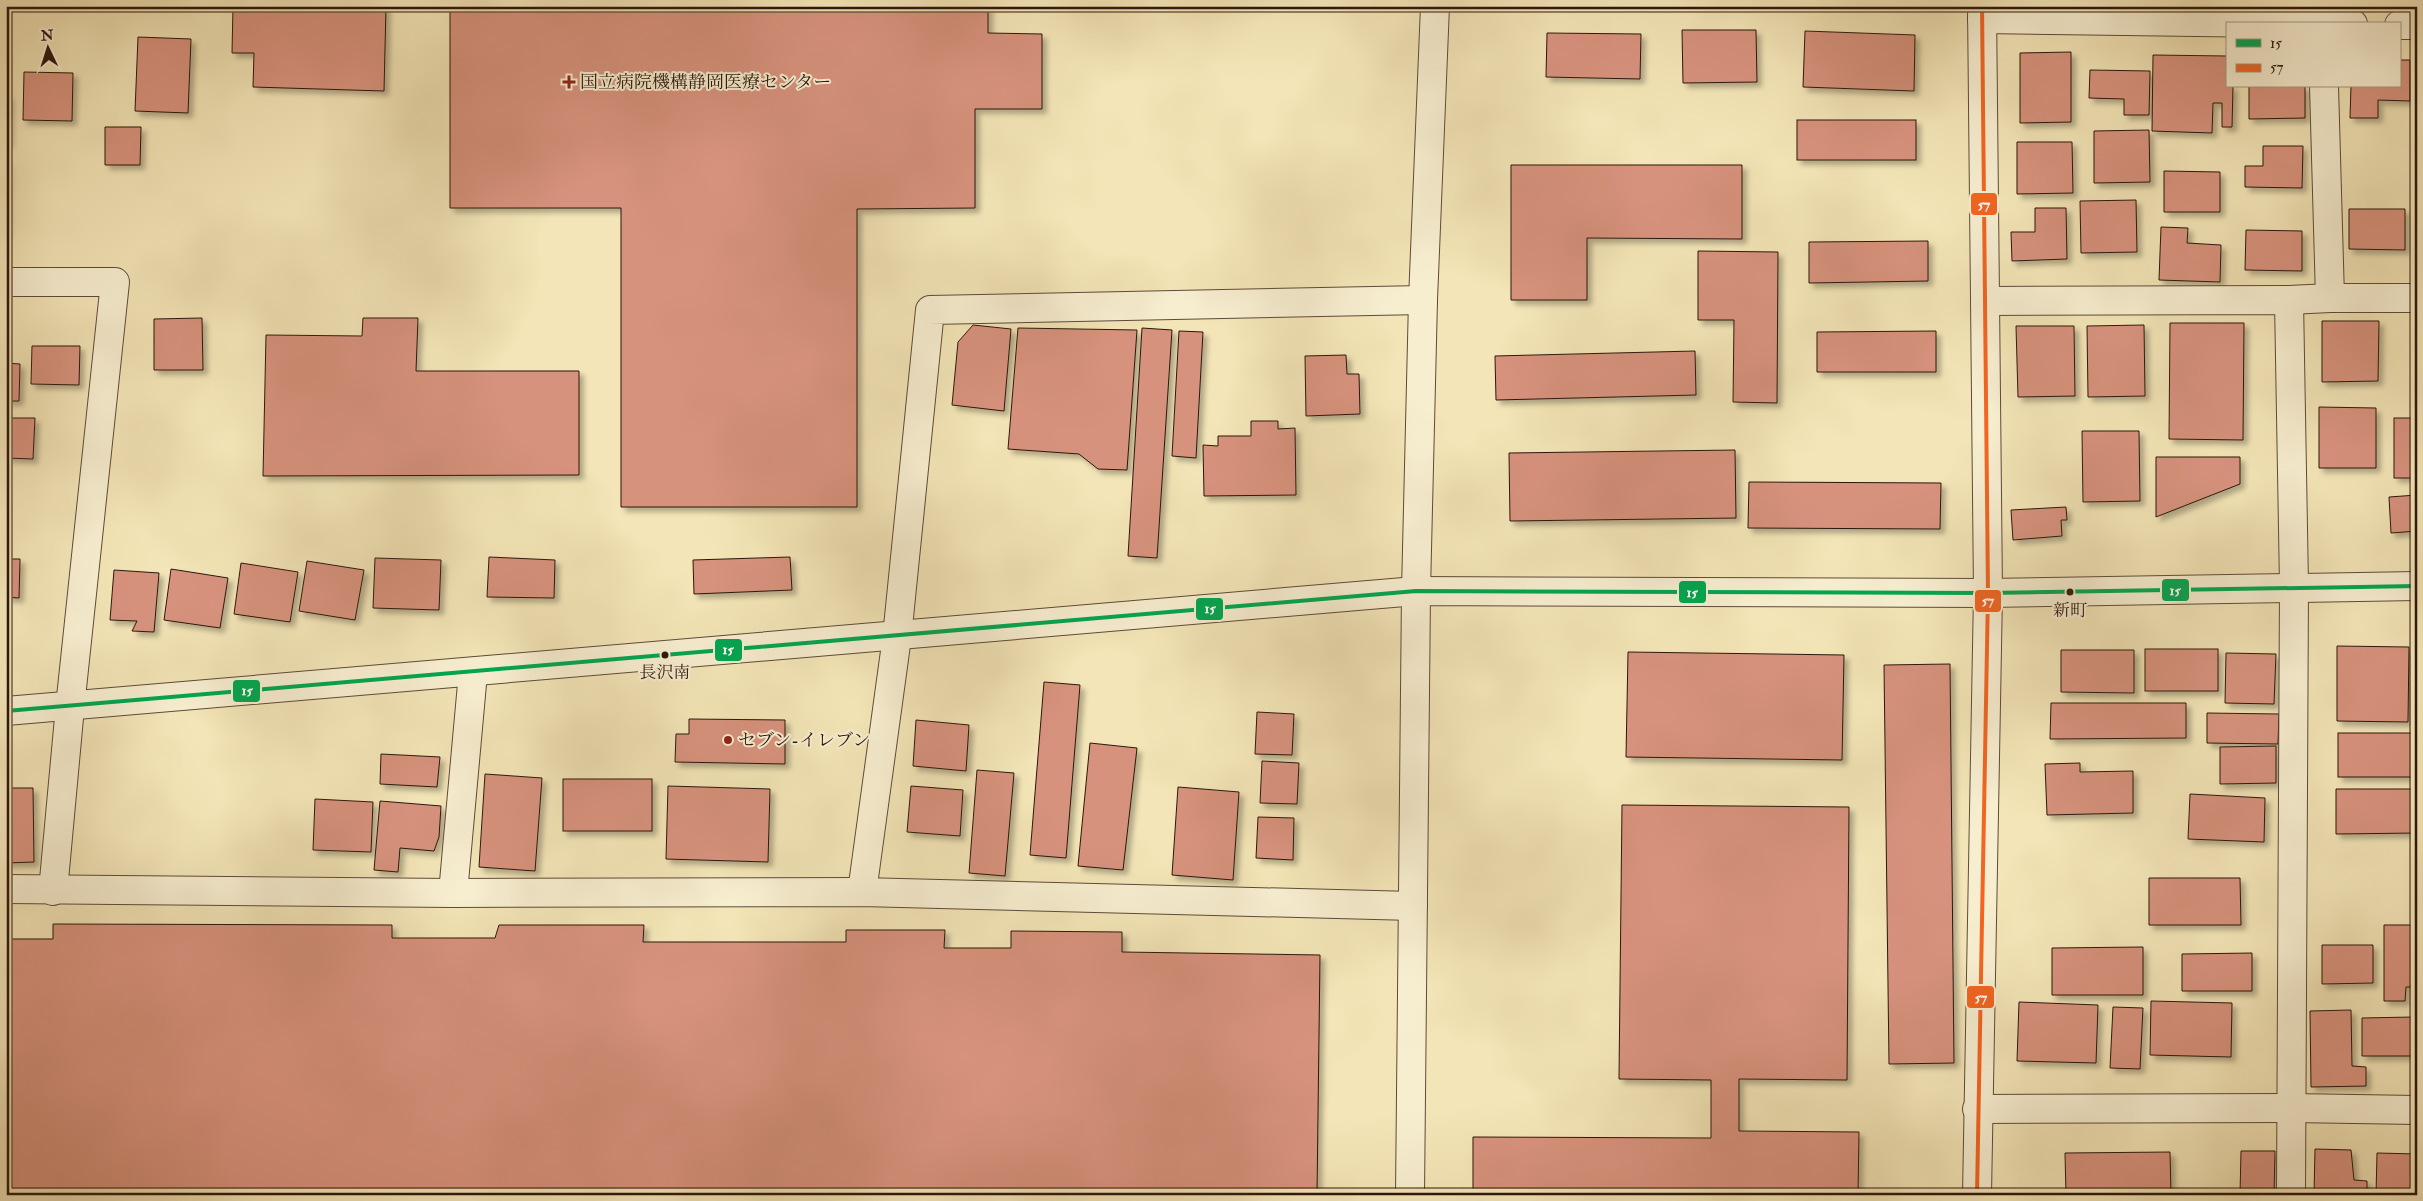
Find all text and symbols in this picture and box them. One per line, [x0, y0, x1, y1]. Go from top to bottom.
north arrow [22, 22, 72, 72]
legend [2226, 22, 2400, 88]
text: N [39, 27, 54, 45]
text: 15 [2270, 34, 2282, 53]
text: 57 [2270, 58, 2284, 77]
place label: 国立病院機構静岡医療センター [580, 71, 831, 94]
marker: 国立病院機構静岡医療センター [562, 75, 576, 89]
line badge: 57 [1970, 192, 1998, 216]
text: 57 [1978, 196, 1991, 213]
line badge: 15 [2161, 578, 2190, 602]
line badge: 15 [1678, 580, 1707, 604]
text: 15 [2169, 582, 2181, 599]
text: 15 [1686, 584, 1698, 601]
marker: 新町 [2065, 587, 2075, 597]
line badge: 57 [1974, 589, 2002, 613]
text: 57 [1982, 592, 1995, 609]
line badge: 15 [1195, 597, 1224, 621]
text: 15 [1204, 600, 1216, 617]
place label: 新町 [2053, 600, 2087, 621]
line badge: 15 [714, 638, 743, 662]
text: 15 [722, 641, 734, 658]
marker: 長沢南 [660, 650, 670, 660]
place label: 長沢南 [640, 662, 691, 683]
line badge: 15 [232, 679, 261, 703]
text: 15 [241, 682, 253, 699]
place label: セブン-イレブン [738, 729, 870, 752]
marker: セブン-イレブン [722, 734, 734, 746]
line badge: 57 [1966, 985, 1995, 1009]
text: 57 [1975, 989, 1988, 1006]

